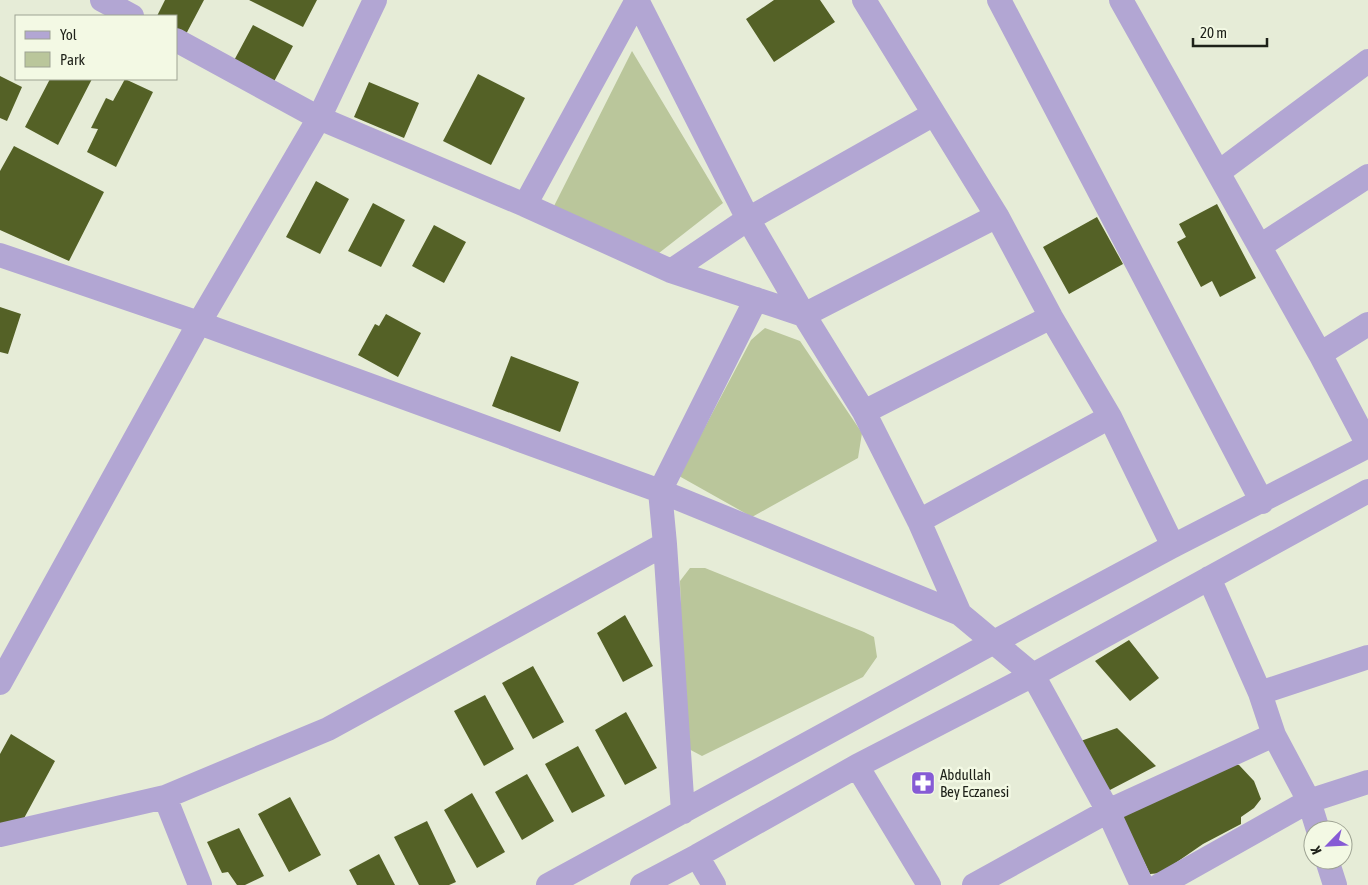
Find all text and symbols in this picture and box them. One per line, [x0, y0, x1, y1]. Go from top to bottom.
legend [15, 15, 178, 80]
scale bar [1193, 15, 1267, 47]
text: 20 m [1200, 24, 1227, 41]
text: Yol [60, 26, 77, 43]
text: Park [60, 51, 85, 68]
place label: Abdullah Bey Eczanesi [940, 766, 1009, 800]
pharmacy icon: Abdullah Bey Eczanesi [910, 770, 936, 796]
north arrow [1303, 820, 1353, 870]
text: K [1307, 844, 1325, 857]

